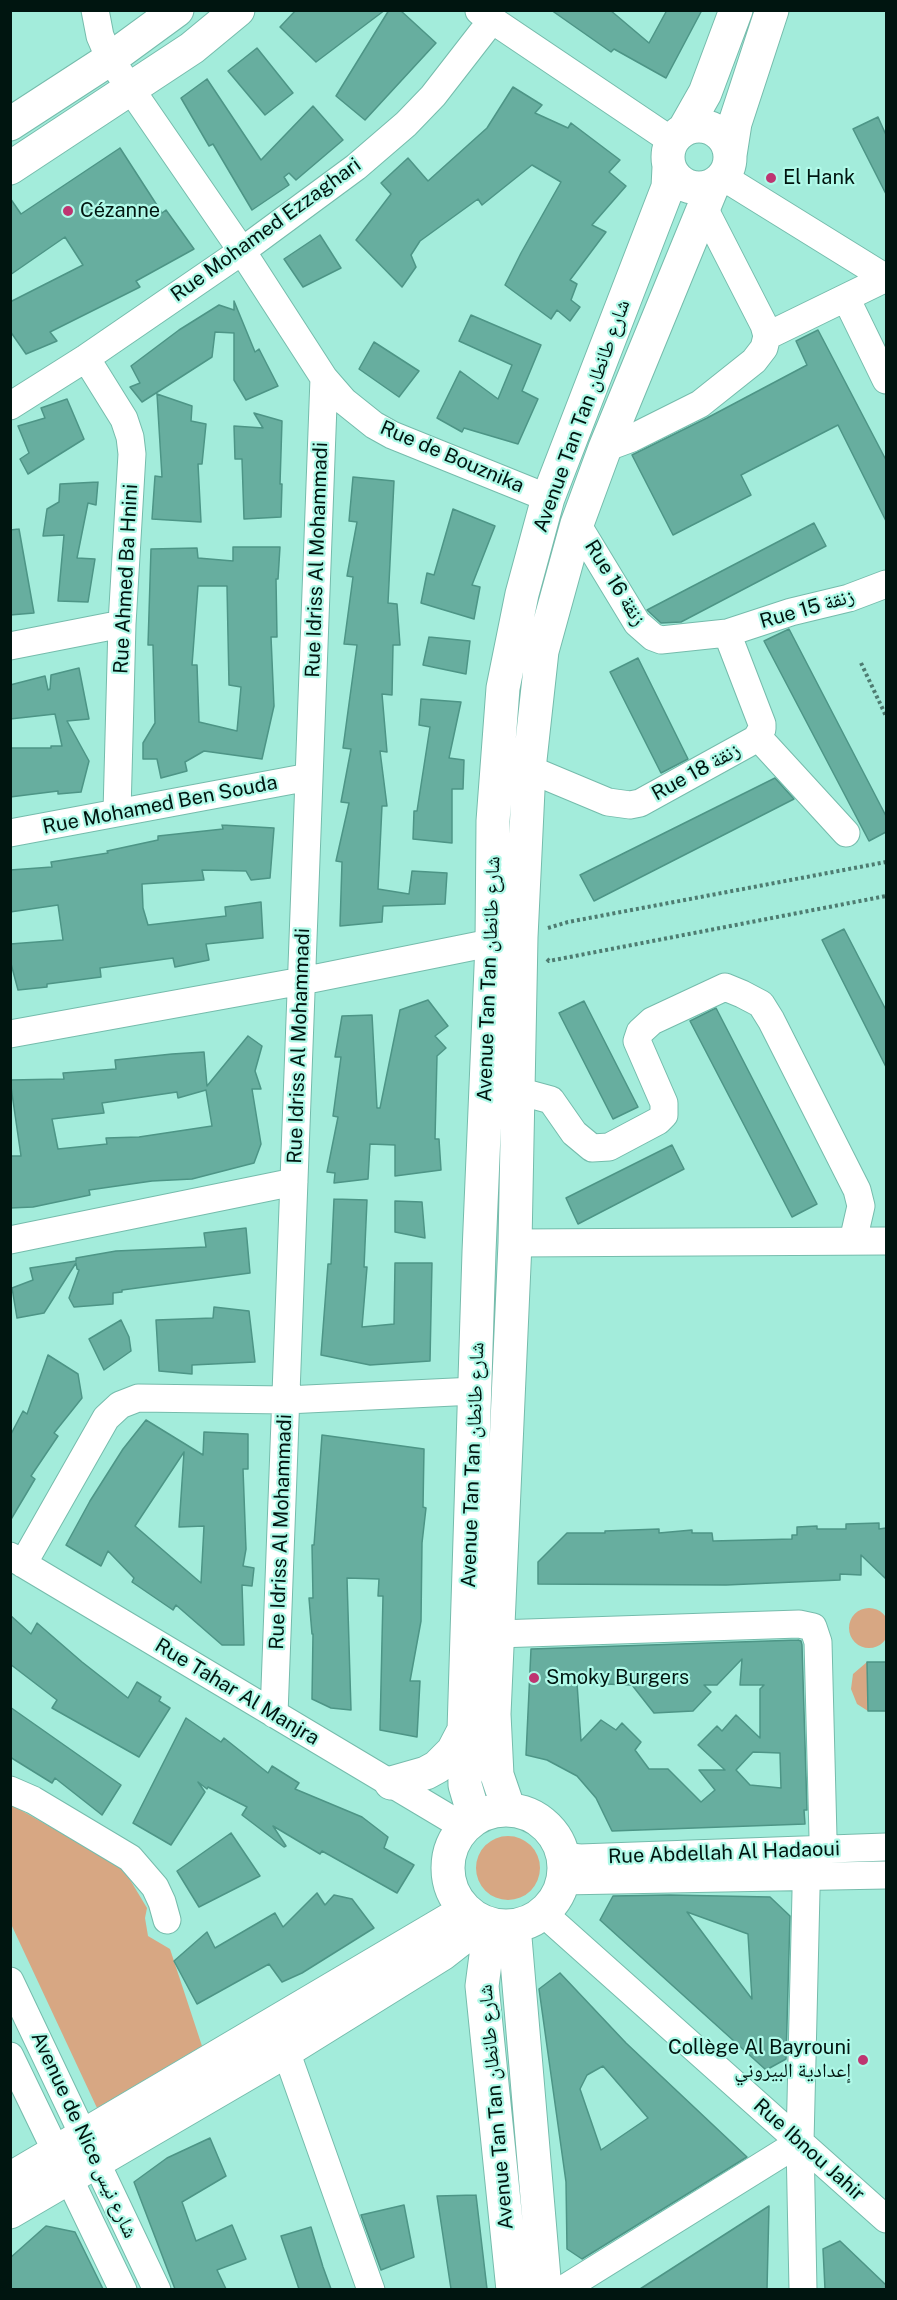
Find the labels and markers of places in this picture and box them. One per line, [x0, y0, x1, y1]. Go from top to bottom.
place label: El Hank [783, 166, 855, 190]
marker: El Hank [764, 171, 778, 185]
place label: Cézanne [80, 199, 160, 223]
marker: Cézanne [61, 204, 75, 218]
place label: Smoky Burgers [546, 1666, 689, 1690]
marker: Smoky Burgers [527, 1671, 541, 1685]
place label: Collège Al Bayrouni إعدادية البيروني [668, 2036, 851, 2083]
marker: Collège Al Bayrouni إعدادية البيروني [856, 2053, 870, 2067]

